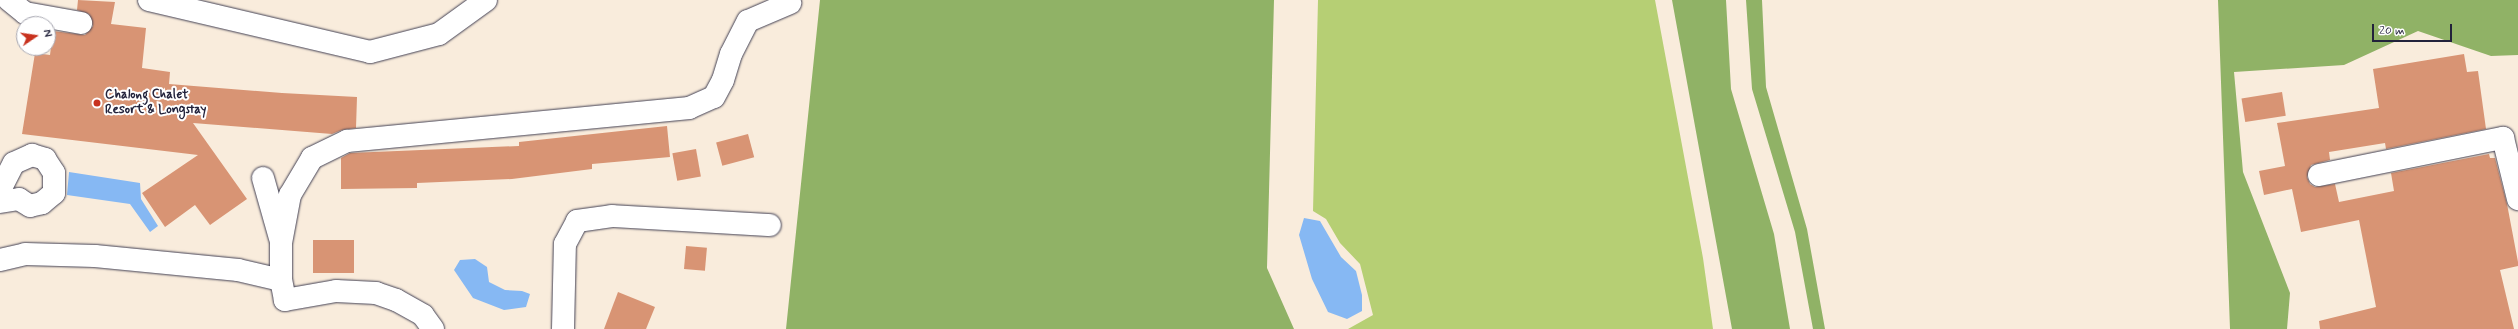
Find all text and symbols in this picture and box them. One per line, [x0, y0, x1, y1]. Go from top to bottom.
north arrow [16, 16, 56, 56]
scale bar [2374, 16, 2454, 42]
text: 20 m [2379, 23, 2405, 39]
text: N [39, 28, 54, 39]
place label: Chalong Chalet Resort & Longstay [105, 88, 206, 119]
marker: Chalong Chalet Resort & Longstay [92, 98, 102, 108]

